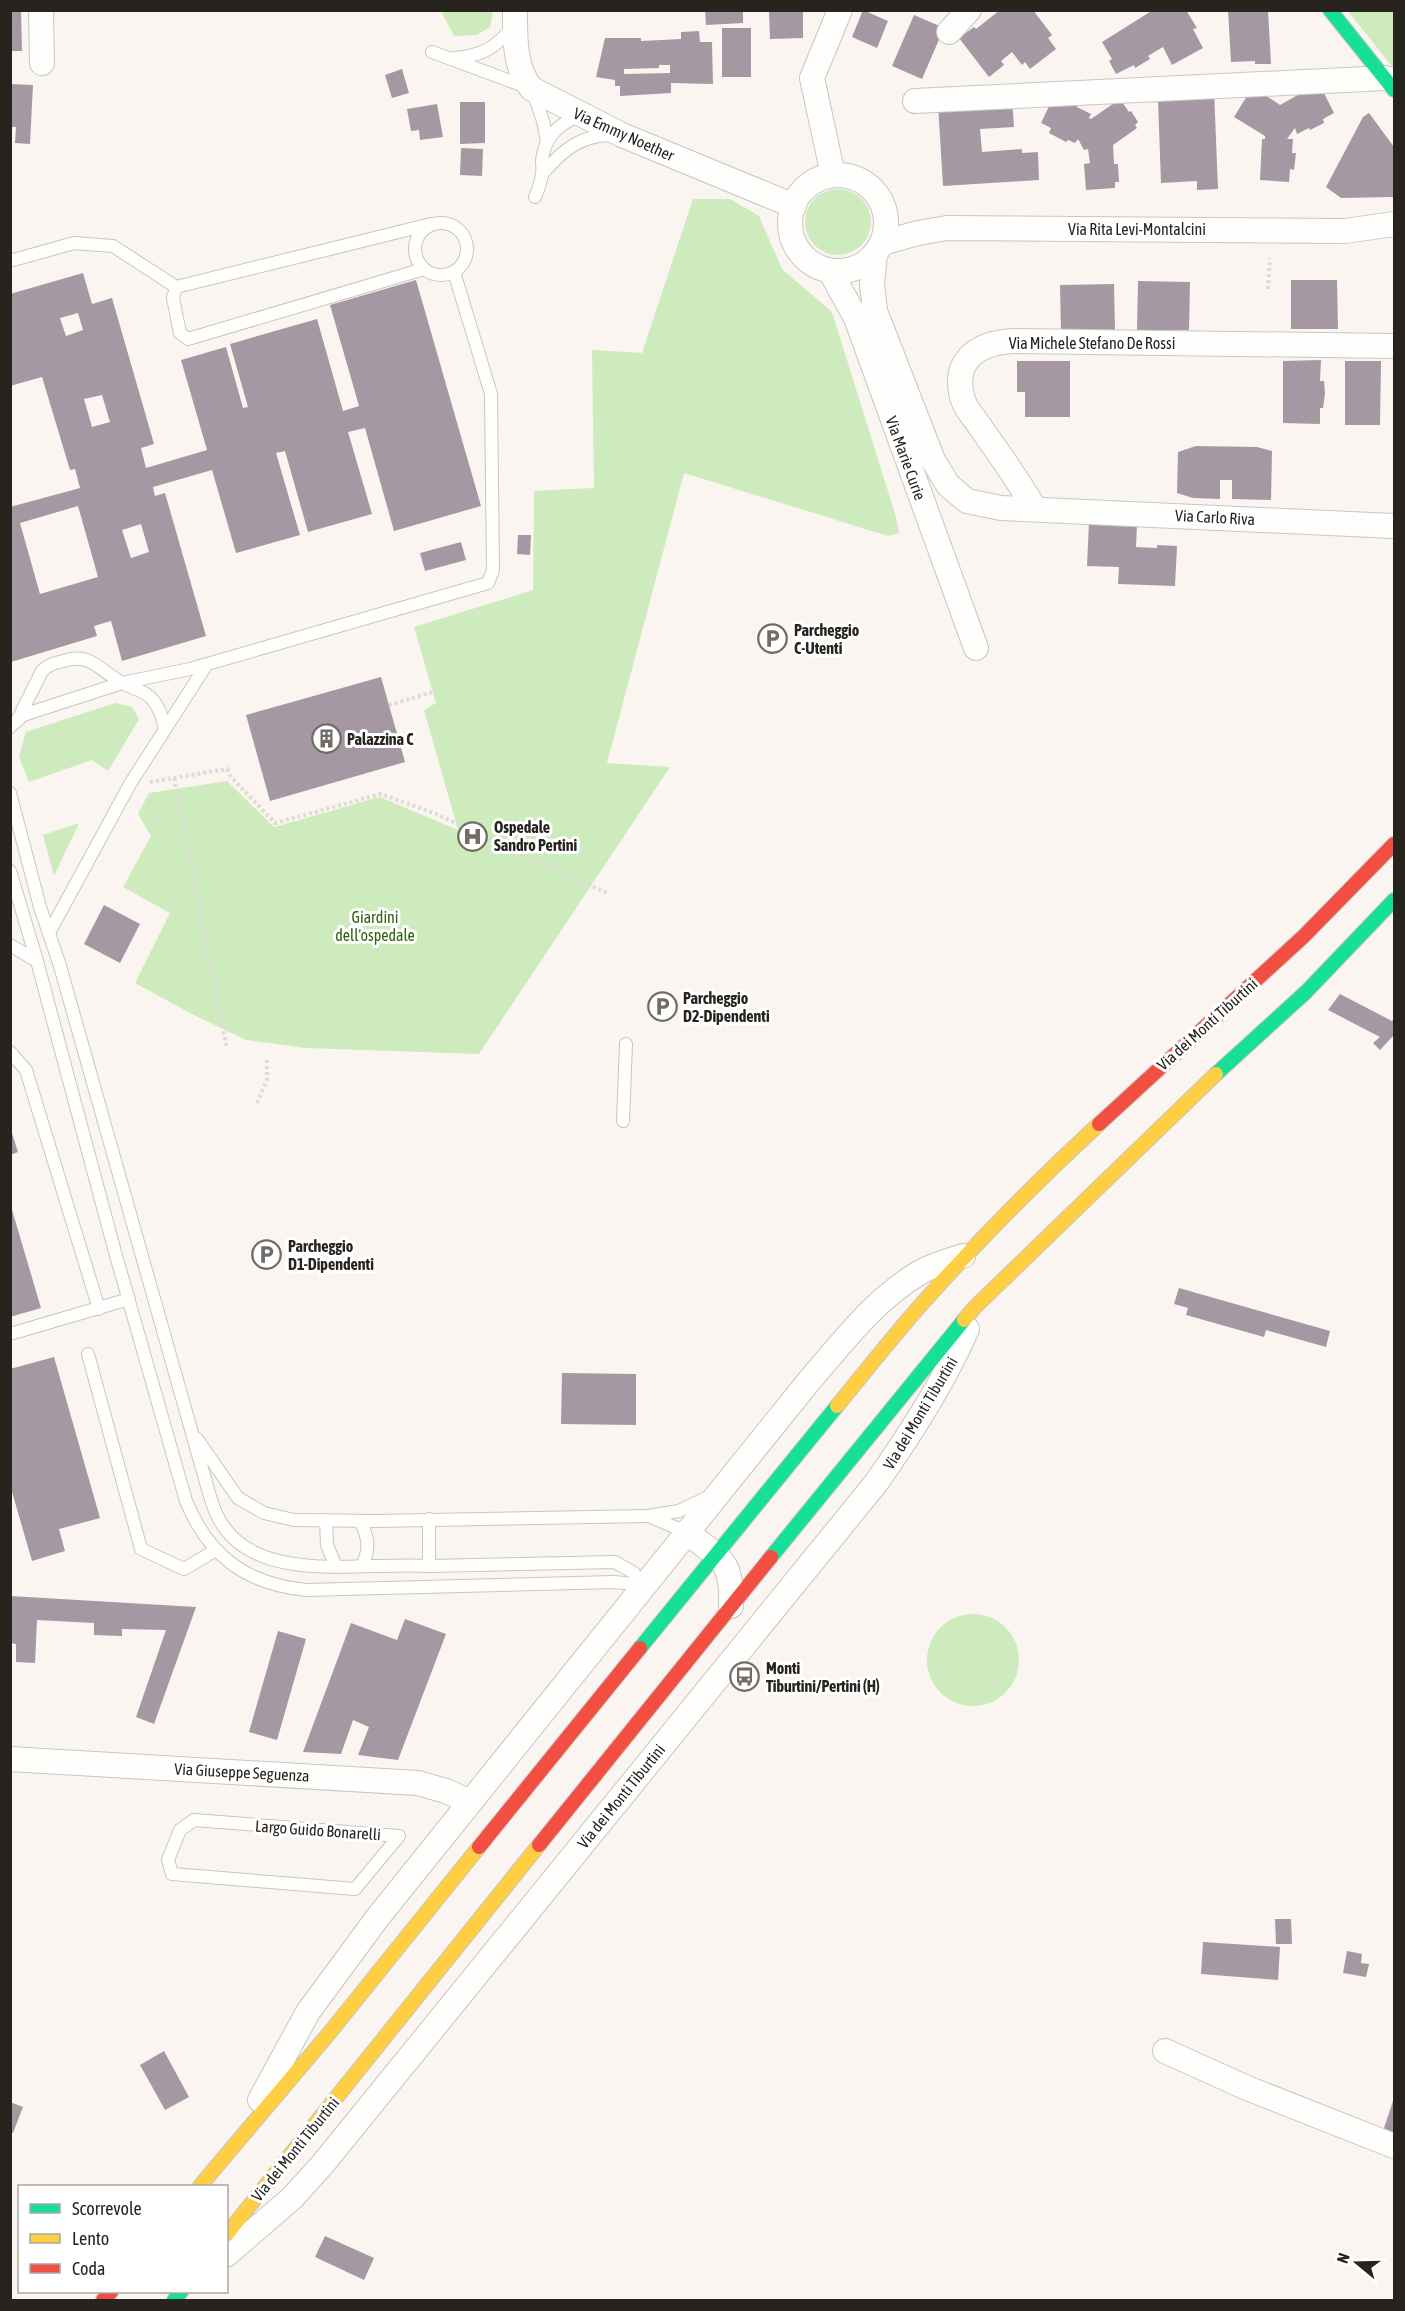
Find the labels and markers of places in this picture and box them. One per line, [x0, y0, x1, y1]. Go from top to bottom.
place label: Parcheggio C-Utenti [794, 621, 860, 657]
parking icon: Parcheggio C-Utenti [757, 623, 789, 655]
building icon: Palazzina C [310, 723, 342, 755]
place label: Palazzina C [347, 730, 414, 748]
place label: Ospedale Sandro Pertini [494, 818, 577, 854]
hospital icon: Ospedale Sandro Pertini [457, 820, 489, 852]
place label: Parcheggio D2-Dipendenti [683, 989, 770, 1025]
parking icon: Parcheggio D2-Dipendenti [646, 991, 678, 1023]
place label: Parcheggio D1-Dipendenti [288, 1237, 374, 1273]
parking icon: Parcheggio D1-Dipendenti [251, 1239, 283, 1271]
place label: Monti Tiburtini/Pertini (H) [766, 1659, 880, 1695]
bus stop icon: Monti Tiburtini/Pertini (H) [729, 1661, 761, 1693]

